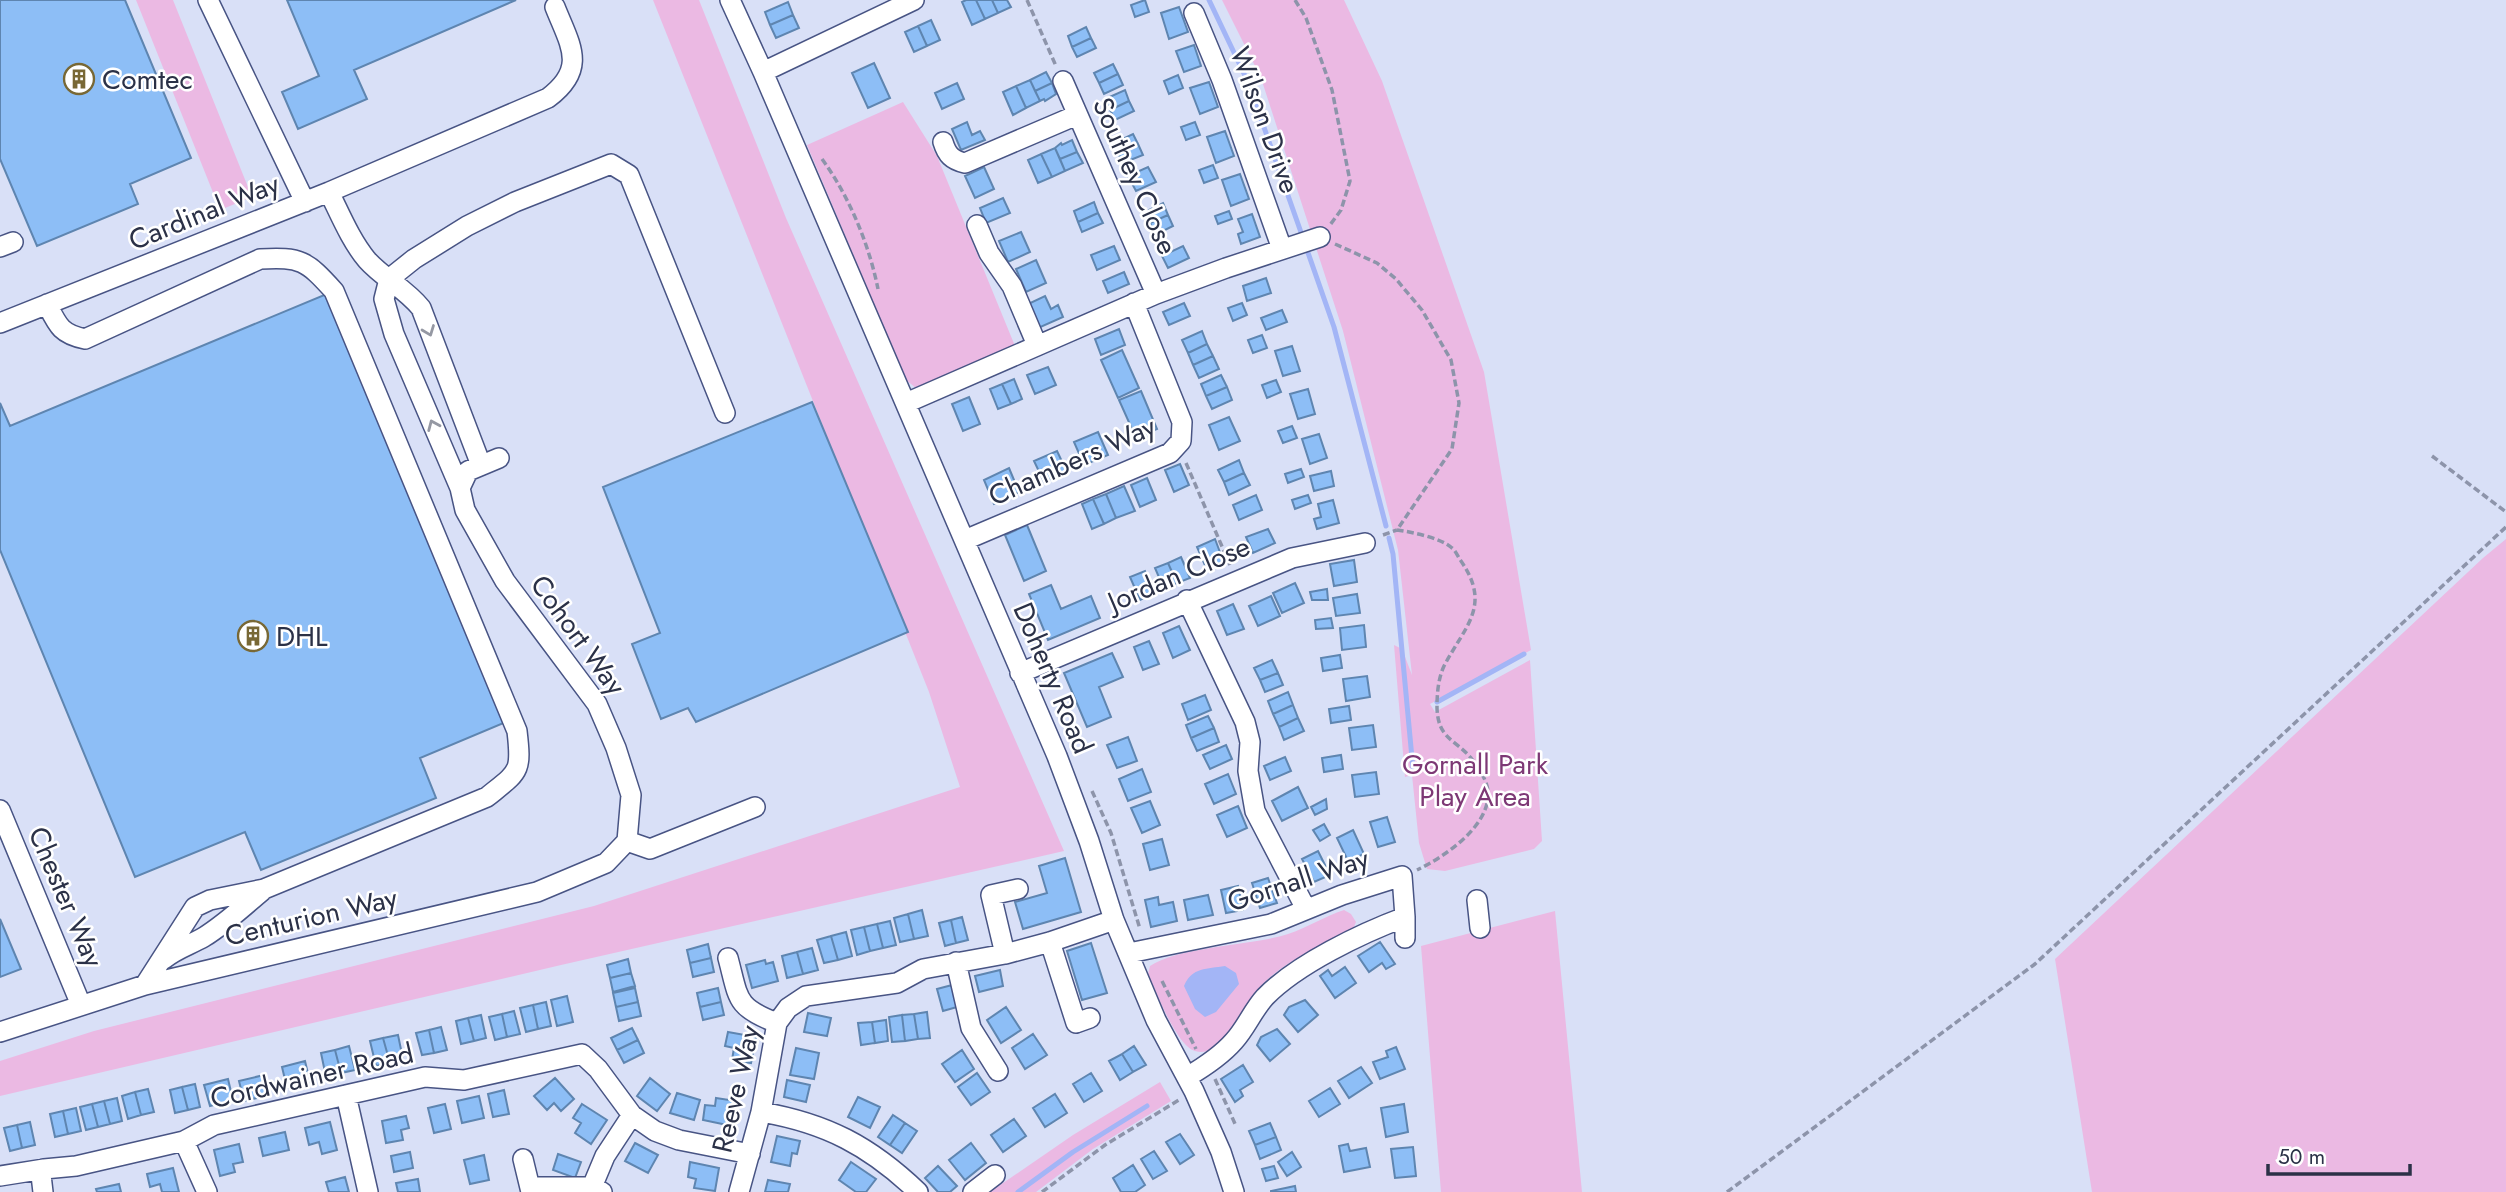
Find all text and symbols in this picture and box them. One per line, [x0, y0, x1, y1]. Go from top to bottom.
street label: Wilson Drive [1220, 41, 1310, 199]
place label: Comtec [102, 59, 193, 100]
building icon: Comtec [62, 62, 96, 96]
street label: Southey Close [1082, 91, 1188, 261]
street label: Cardinal Way [123, 163, 286, 261]
one-way arrow [421, 325, 435, 337]
street label: Chambers Way [982, 406, 1163, 516]
one-way arrow [427, 420, 441, 433]
street label: Jordan Close [1098, 526, 1256, 624]
street label: Cohort Way [520, 566, 636, 704]
street label: Doherty Road [1003, 596, 1103, 760]
place label: DHL [276, 616, 328, 657]
building icon: DHL [236, 619, 270, 653]
park label: Gornall Park Play Area [1402, 744, 1549, 817]
street label: Chester Way [18, 820, 114, 974]
street label: Gornall Way [1222, 838, 1375, 922]
street label: Centurion Way [221, 877, 402, 957]
street label: Reeve Way [701, 1021, 771, 1157]
street label: Cordwainer Road [206, 1033, 418, 1119]
scale bar [2268, 1132, 2410, 1176]
text: 50 m [2278, 1142, 2325, 1172]

